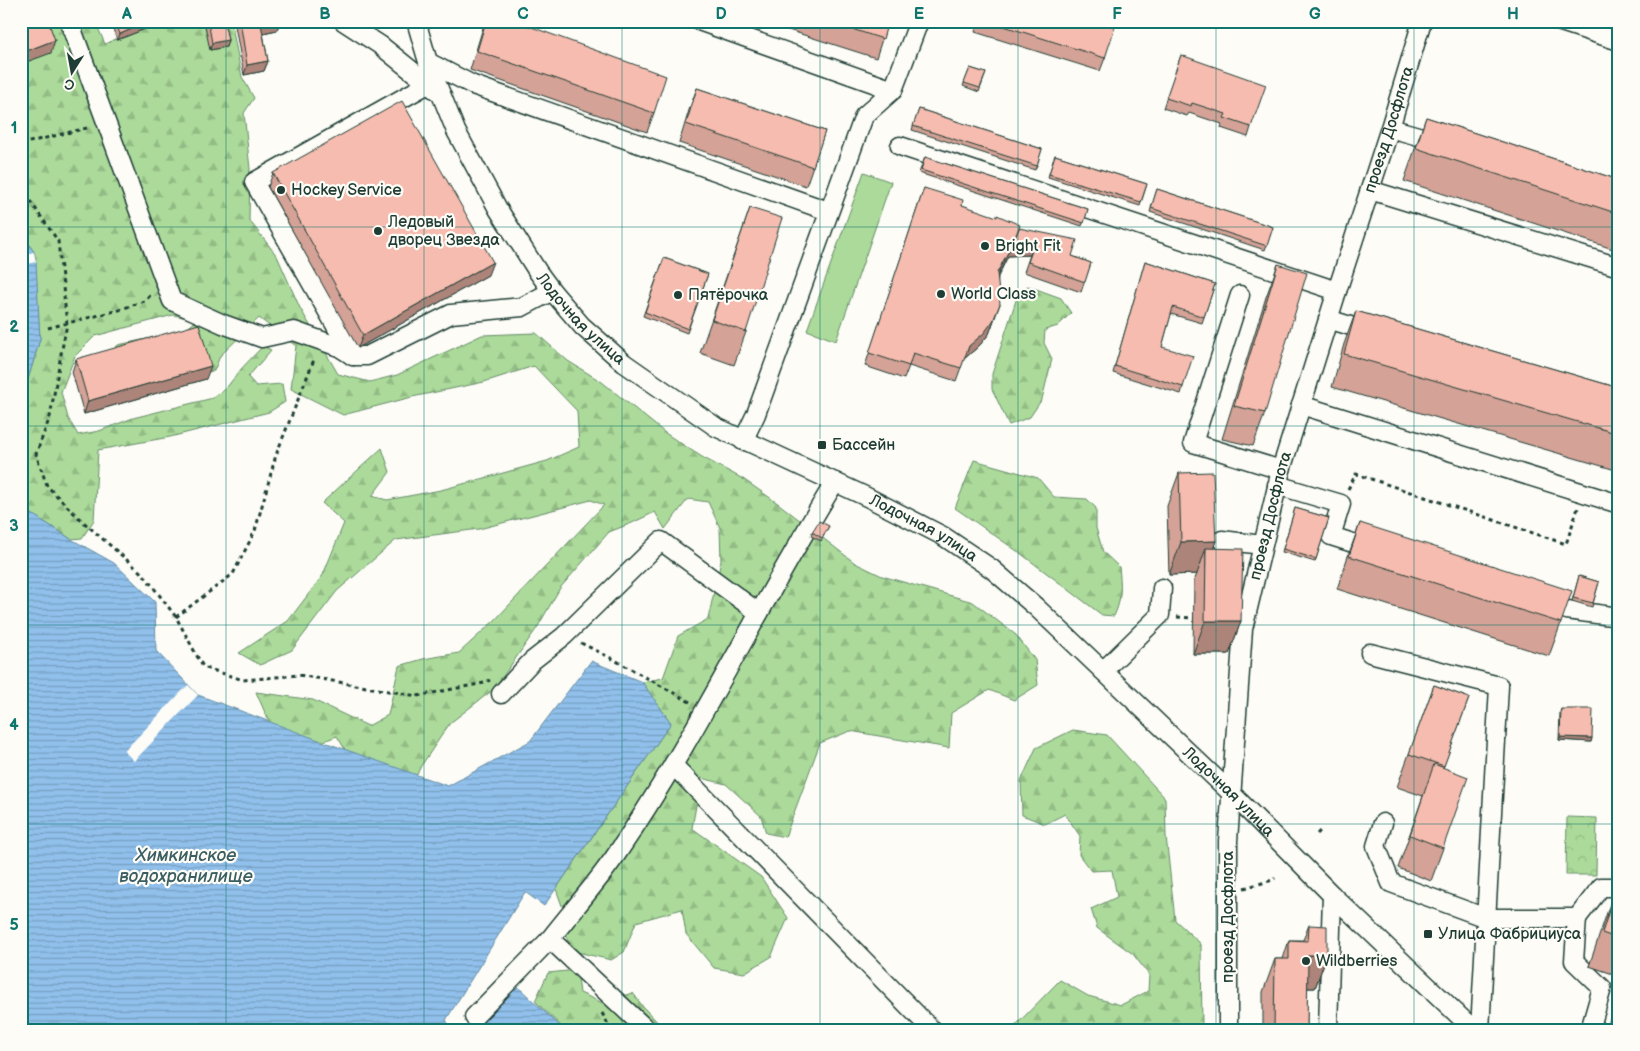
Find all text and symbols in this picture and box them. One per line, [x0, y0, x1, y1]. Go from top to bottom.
text: A [121, 5, 132, 24]
text: B [319, 5, 331, 24]
text: C [517, 5, 529, 24]
text: D [715, 5, 727, 24]
text: E [914, 5, 924, 24]
text: F [1112, 5, 1122, 24]
text: G [1309, 5, 1321, 24]
text: H [1507, 5, 1519, 24]
north arrow [48, 48, 98, 98]
street label: проезд Досфлота [1360, 63, 1418, 196]
text: С [63, 75, 76, 94]
text: 1 [11, 119, 17, 138]
place label: Hockey Service [291, 181, 402, 200]
marker: Hockey Service [275, 184, 287, 196]
place label: Ледовый дворец Звезда [387, 213, 500, 250]
marker: Ледовый дворец Звезда [372, 225, 384, 237]
place label: Bright Fit [995, 237, 1061, 256]
marker: Bright Fit [979, 240, 991, 252]
street label: Лодочная улица [532, 268, 629, 369]
place label: World Class [951, 285, 1036, 304]
place label: Пятёрочка [688, 286, 769, 305]
marker: World Class [935, 288, 947, 300]
marker: Пятёрочка [672, 289, 684, 301]
text: 2 [9, 318, 19, 337]
place label: Бассейн [832, 436, 895, 455]
marker: Бассейн [816, 439, 828, 451]
street label: проезд Досфлота [1246, 449, 1296, 582]
street label: Лодочная улица [865, 490, 981, 566]
text: 3 [9, 517, 19, 536]
text: 4 [9, 716, 19, 735]
street label: Лодочная улица [1178, 742, 1279, 841]
water label: Химкинское водохранилище [119, 845, 253, 887]
street label: проезд Досфлота [1219, 851, 1238, 983]
text: 5 [9, 916, 19, 935]
place label: Улица Фабрициуса [1438, 925, 1582, 944]
marker: Улица Фабрициуса [1422, 928, 1434, 940]
place label: Wildberries [1316, 952, 1397, 971]
marker: Wildberries [1300, 955, 1312, 967]

